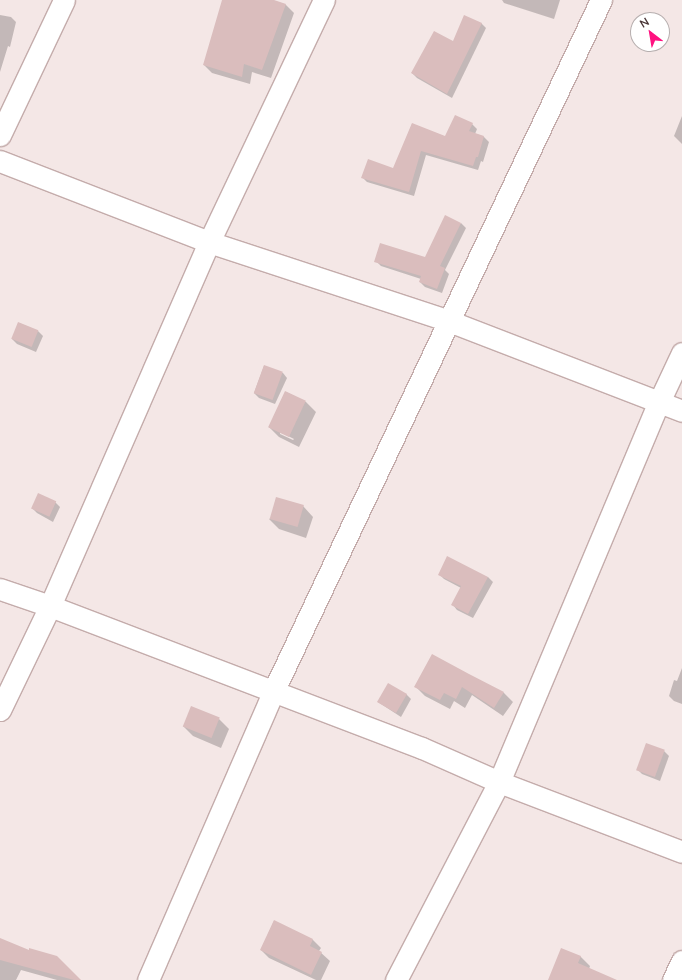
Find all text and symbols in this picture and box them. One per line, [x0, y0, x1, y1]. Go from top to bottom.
north arrow [630, 12, 670, 52]
text: N [637, 14, 651, 30]

